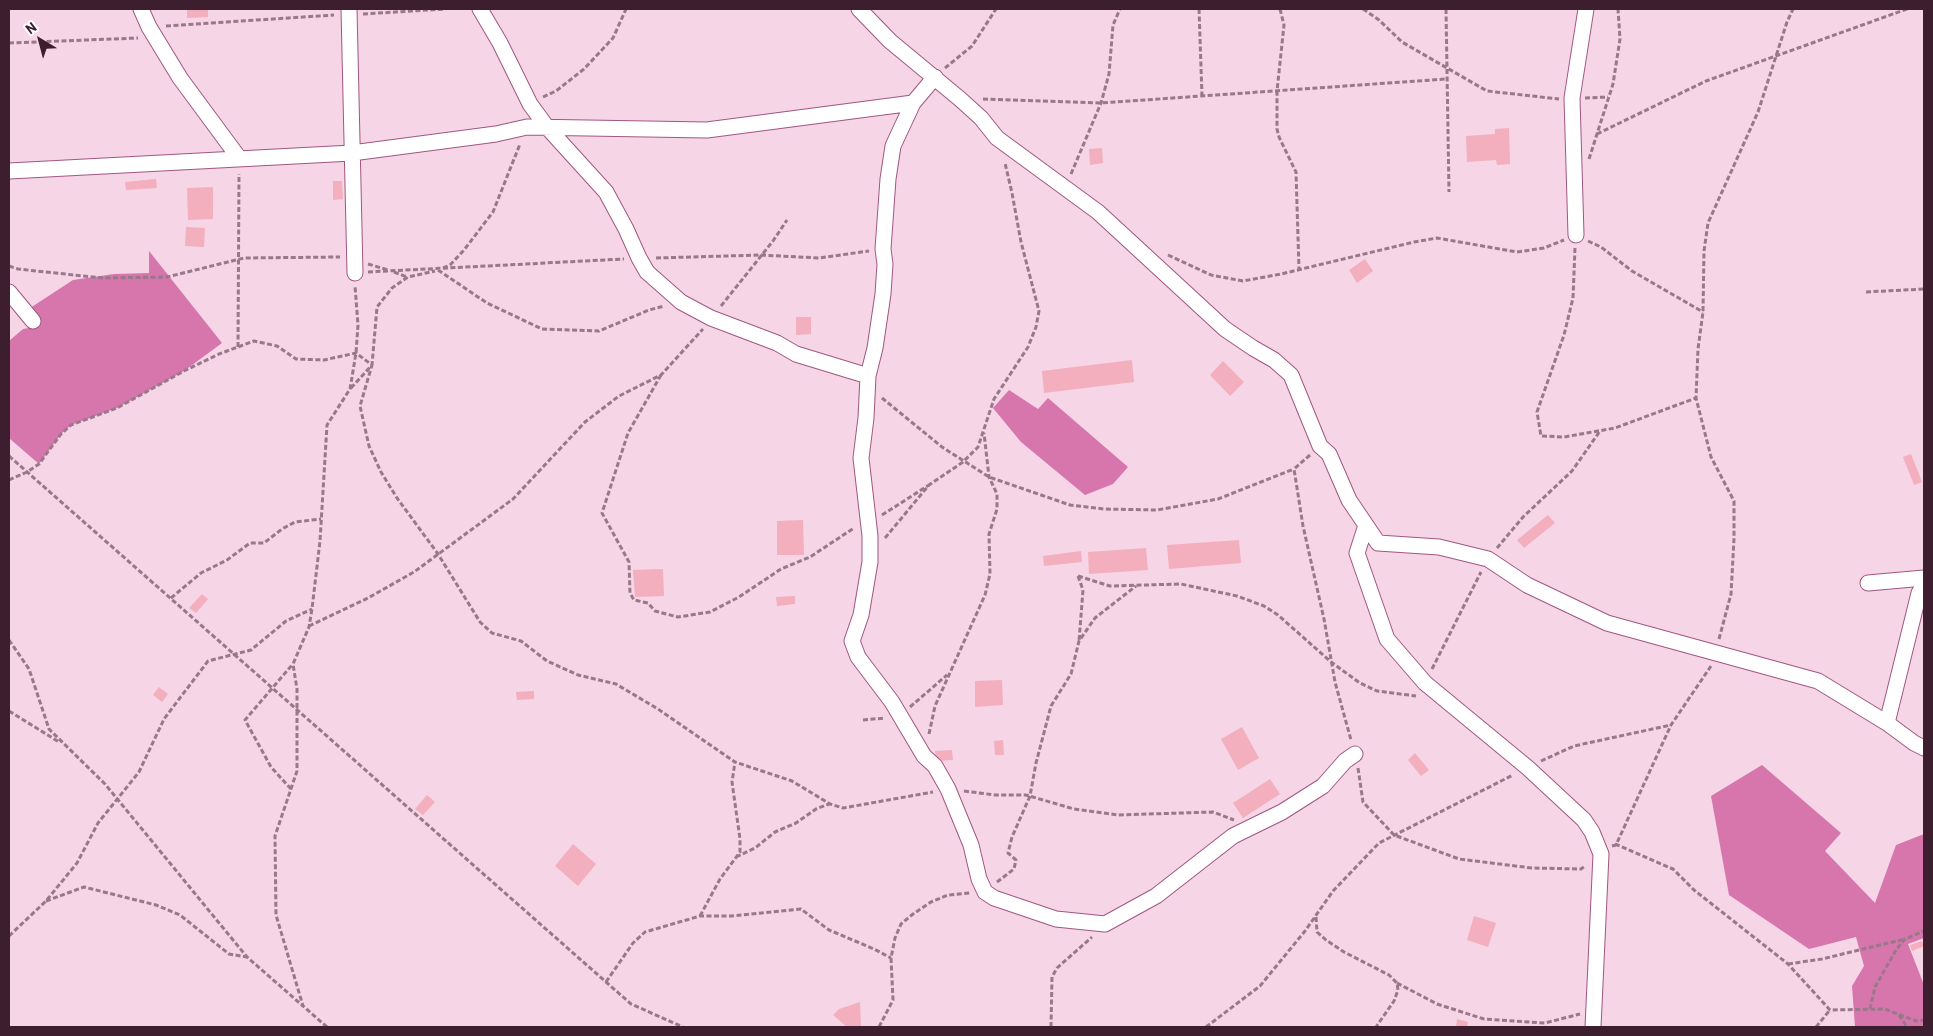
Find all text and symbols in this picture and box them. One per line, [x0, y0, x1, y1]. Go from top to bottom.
north arrow [15, 15, 65, 65]
text: N [22, 18, 40, 37]

